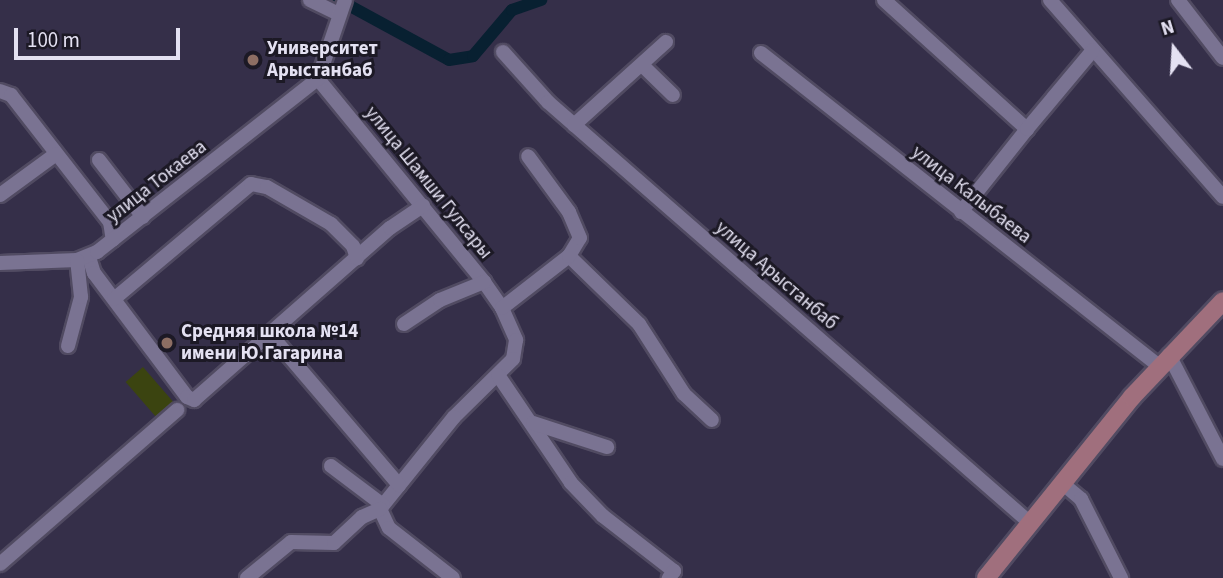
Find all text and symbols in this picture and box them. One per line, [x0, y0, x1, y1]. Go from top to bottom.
scale bar [18, 14, 184, 58]
north arrow [1139, 14, 1209, 84]
text: N [1158, 14, 1178, 43]
text: 100 m [27, 25, 80, 55]
place label: Университет Арыстанбаб [267, 38, 378, 82]
marker: Университет Арыстанбаб [245, 52, 261, 68]
street label: улица Шамши Гулсары [360, 102, 496, 264]
street label: улица Токаева [103, 136, 211, 228]
street label: улица Калыбаева [907, 141, 1035, 249]
street label: улица Арыстанбаб [710, 217, 842, 335]
place label: Средняя школа №14 имени Ю.Гагарина [181, 321, 358, 365]
marker: Средняя школа №14 имени Ю.Гагарина [159, 335, 175, 351]

